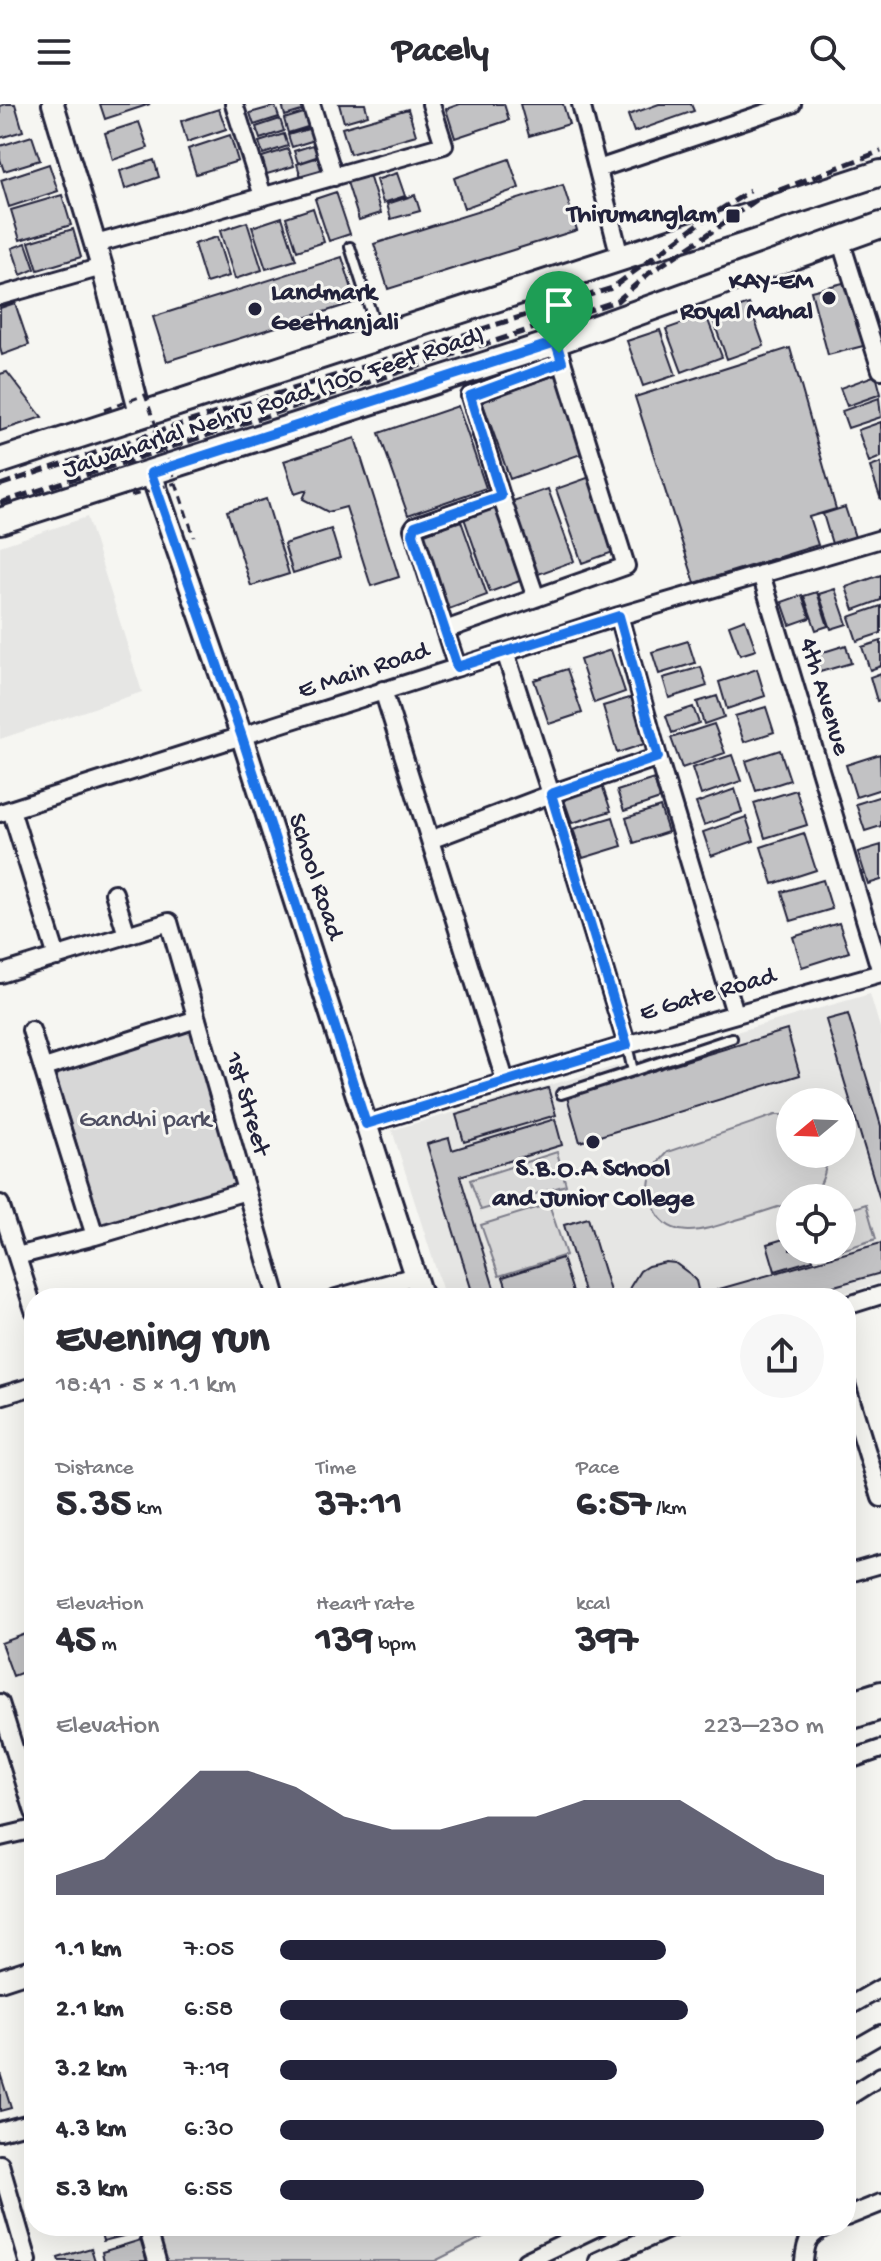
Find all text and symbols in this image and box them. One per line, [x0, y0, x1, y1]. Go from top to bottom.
icon: menu [32, 30, 76, 74]
icon: search [805, 30, 849, 74]
text: Pacely [392, 31, 489, 74]
place label: Thirumanglam [565, 201, 718, 232]
marker: Thirumanglam [724, 207, 742, 225]
place label: KAY-EM Royal Mahal [679, 268, 814, 329]
pin [525, 271, 593, 353]
place label: Landmark Geethanjali [271, 279, 399, 340]
icon: arrive [537, 283, 581, 327]
marker: KAY-EM Royal Mahal [820, 289, 838, 307]
marker: Landmark Geethanjali [246, 300, 264, 318]
street label: Jawaharlal Nehru Road (100 Feet Road) [59, 321, 489, 487]
street label: 4th Avenue [790, 634, 856, 760]
street label: E Main Road [295, 636, 435, 708]
street label: School Road [279, 810, 349, 946]
street label: E Gate Road [636, 961, 781, 1030]
street label: 1st Street [216, 1048, 276, 1162]
north arrow [776, 1088, 856, 1168]
map controls [776, 1088, 856, 1264]
park label: Gandhi park [79, 1106, 214, 1137]
marker: S.B.O.A School and Junior College [584, 1133, 602, 1151]
place label: S.B.O.A School and Junior College [491, 1155, 695, 1216]
button: locate [776, 1184, 856, 1264]
button: share [740, 1314, 824, 1398]
text: Evening run [56, 1315, 269, 1367]
text: 18:41 · 5 × 1.1 km [56, 1371, 236, 1402]
text: Distance [56, 1456, 134, 1482]
text: Time [316, 1456, 356, 1482]
text: Pace [576, 1456, 619, 1482]
text: 5.35 [56, 1482, 131, 1529]
text: 37:11 [316, 1482, 402, 1529]
text: 6:57 [576, 1482, 651, 1529]
text: km [131, 1496, 162, 1522]
text: /km [651, 1496, 687, 1522]
text: Elevation [56, 1592, 143, 1618]
text: Heart rate [316, 1592, 414, 1618]
text: kcal [576, 1592, 610, 1618]
text: 45 [56, 1618, 96, 1665]
text: 139 [316, 1618, 373, 1665]
text: 397 [576, 1618, 638, 1665]
text: m [96, 1632, 117, 1658]
text: bpm [373, 1632, 416, 1658]
text: Elevation [56, 1712, 159, 1743]
text: 223–230 m [703, 1712, 824, 1743]
text: 1.1 km [56, 1935, 121, 1966]
text: 7:05 [184, 1935, 234, 1966]
text: 2.1 km [56, 1995, 124, 2026]
text: 6:58 [184, 1995, 233, 2026]
text: 3.2 km [56, 2055, 127, 2086]
text: 7:19 [184, 2055, 229, 2086]
text: 4.3 km [56, 2115, 126, 2146]
text: 6:30 [184, 2115, 234, 2146]
text: 5.3 km [56, 2175, 128, 2206]
text: 6:55 [184, 2175, 233, 2206]

